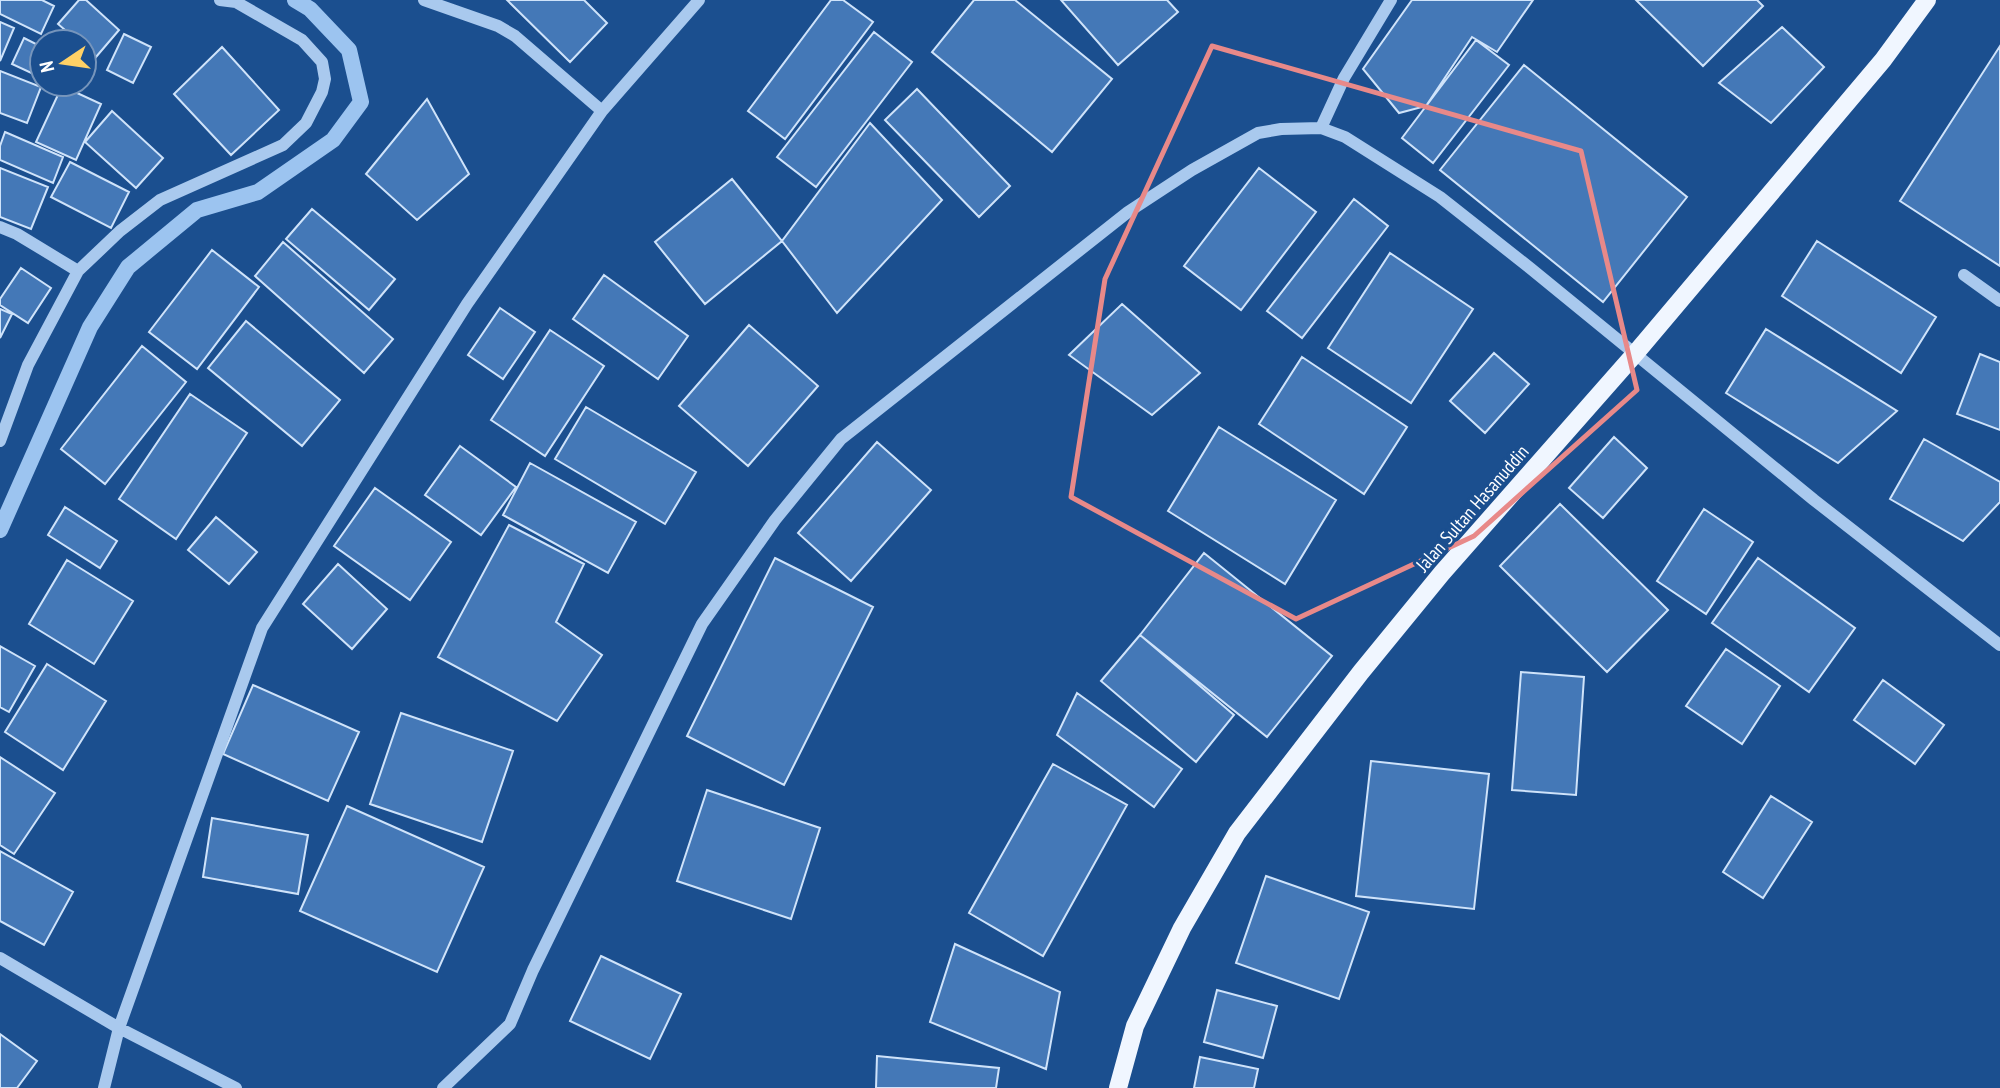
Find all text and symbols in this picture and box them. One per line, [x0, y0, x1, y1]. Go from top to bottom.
north arrow [28, 28, 98, 98]
text: N [34, 59, 59, 75]
street label: Jalan Sultan Hasanuddin [1410, 440, 1534, 577]

